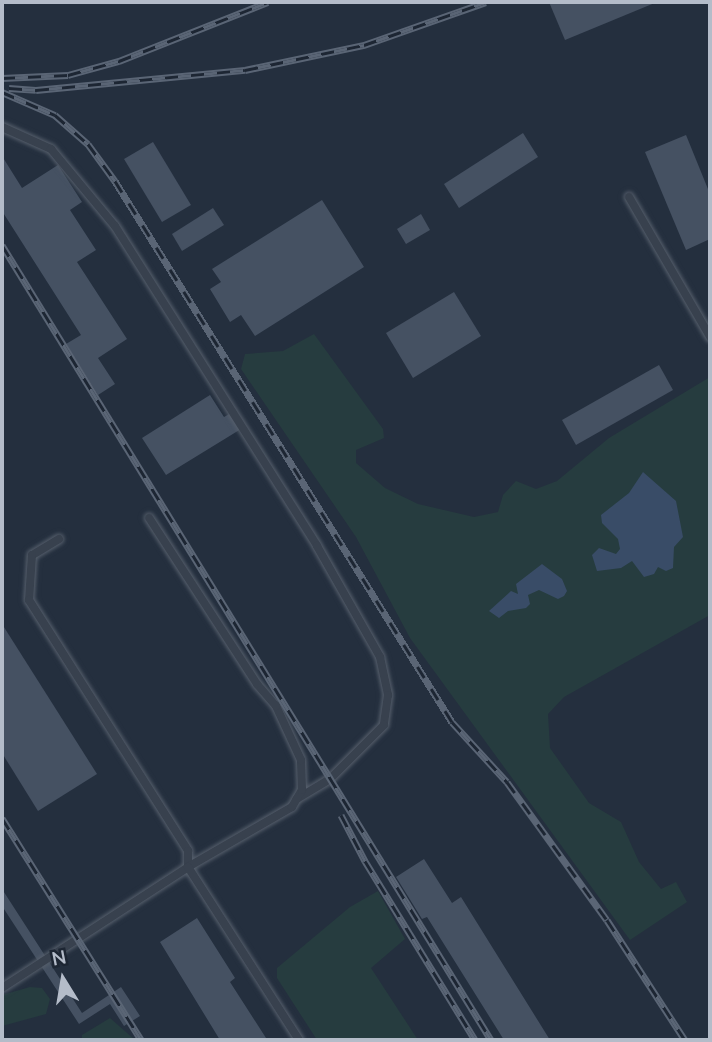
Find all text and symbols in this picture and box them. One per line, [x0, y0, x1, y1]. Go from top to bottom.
north arrow [28, 944, 98, 1014]
text: N [50, 944, 68, 973]

